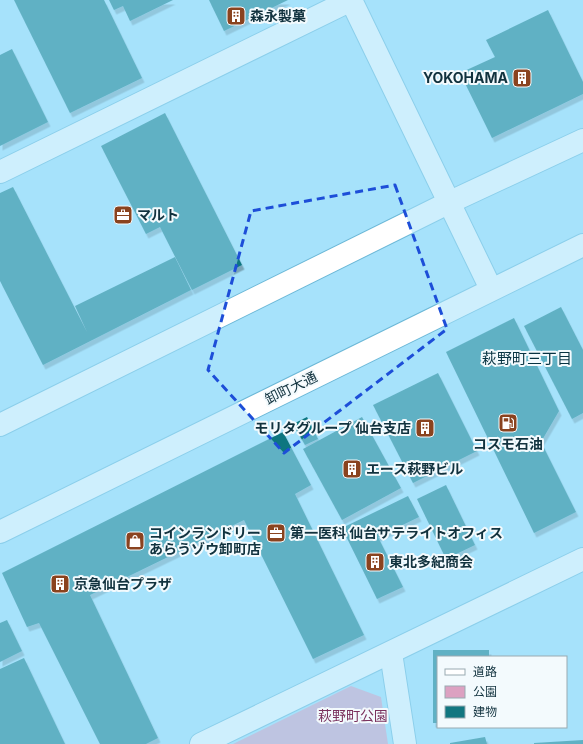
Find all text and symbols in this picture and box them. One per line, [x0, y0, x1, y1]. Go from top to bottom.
building icon: 森永製菓 [225, 5, 247, 27]
place label: 森永製菓 [250, 7, 306, 24]
building icon: YOKOHAMA [511, 67, 533, 89]
place label: YOKOHAMA [423, 69, 509, 86]
office icon: マルト [112, 204, 134, 226]
place label: マルト [137, 206, 179, 223]
district label: 萩野町三丁目 [482, 349, 572, 368]
street label: 卸町大通 [262, 368, 320, 407]
fuel station icon: コスモ石油 [497, 412, 519, 434]
building icon: モリタグループ 仙台支店 [414, 417, 436, 439]
place label: モリタグループ 仙台支店 [255, 419, 411, 436]
place label: コスモ石油 [473, 435, 543, 452]
building icon: エース萩野ビル [341, 458, 363, 480]
place label: エース萩野ビル [366, 460, 463, 477]
office icon: 第一医科 仙台サテライトオフィス [265, 522, 287, 544]
place label: コインランドリー あらうゾウ卸町店 [149, 524, 261, 557]
place label: 第一医科 仙台サテライトオフィス [290, 524, 503, 541]
shop icon: コインランドリー あらうゾウ卸町店 [124, 530, 146, 552]
building icon: 東北多紀商会 [364, 551, 386, 573]
place label: 東北多紀商会 [389, 553, 473, 570]
building icon: 京急仙台プラザ [49, 573, 71, 595]
place label: 京急仙台プラザ [74, 575, 172, 592]
legend [437, 656, 567, 728]
text: 道路 [473, 664, 497, 679]
text: 公園 [473, 684, 497, 699]
text: 建物 [473, 704, 497, 719]
park label: 萩野町公園 [318, 707, 388, 724]

